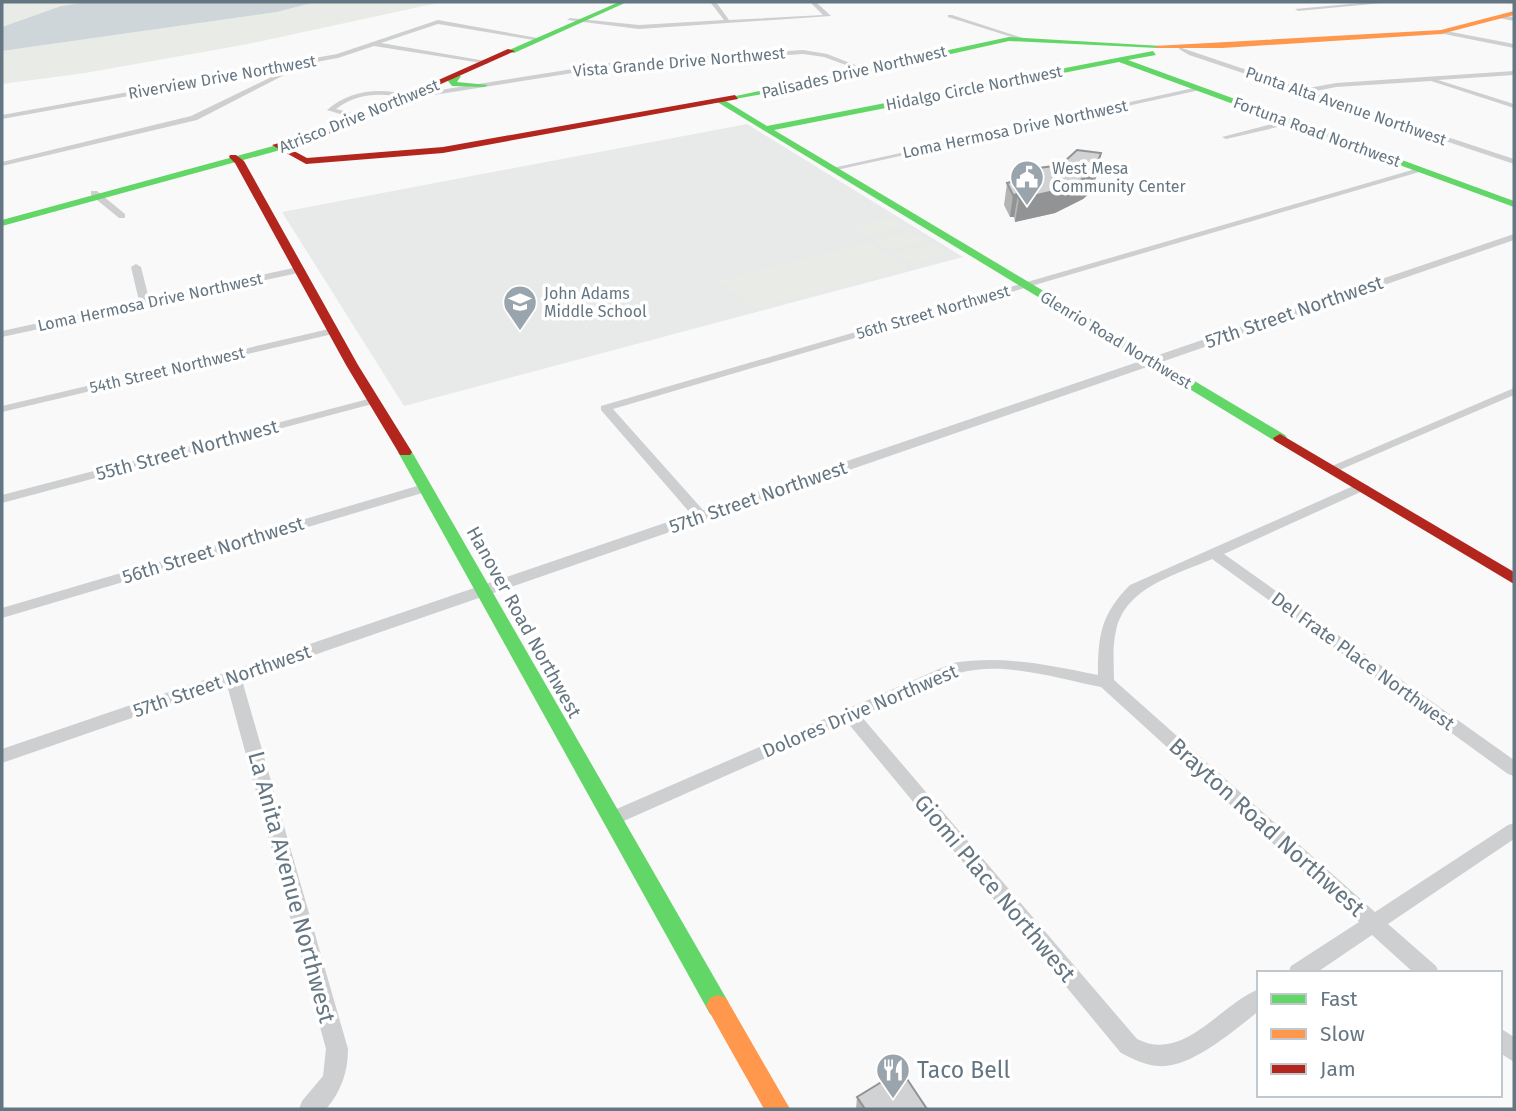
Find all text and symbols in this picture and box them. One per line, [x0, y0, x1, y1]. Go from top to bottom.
street label: Palisades Drive Northwest [760, 41, 948, 103]
street label: Vista Grande Drive Northwest [572, 43, 786, 81]
street label: Riverview Drive Northwest [127, 51, 318, 103]
street label: Hidalgo Circle Northwest [884, 62, 1064, 114]
street label: Punta Alta Avenue Northwest [1243, 63, 1449, 149]
street label: Atrisco Drive Northwest [276, 75, 442, 157]
street label: Fortuna Road Northwest [1231, 93, 1403, 171]
street label: Loma Hermosa Drive Northwest [901, 96, 1129, 162]
public building icon: West Mesa Community Center [1008, 158, 1046, 207]
place label: West Mesa Community Center [1052, 159, 1186, 196]
street label: Loma Hermosa Drive Northwest [36, 269, 264, 335]
street label: 57th Street Northwest [1202, 271, 1386, 353]
street label: 56th Street Northwest [854, 281, 1012, 343]
school or university icon: John Adams Middle School [501, 283, 539, 332]
place label: John Adams Middle School [544, 284, 647, 321]
street label: Glenrio Road Northwest [1037, 287, 1195, 393]
street label: 54th Street Northwest [88, 343, 247, 397]
street label: 55th Street Northwest [93, 415, 281, 485]
street label: 57th Street Northwest [666, 456, 850, 538]
street label: 56th Street Northwest [120, 511, 307, 589]
street label: Hanover Road Northwest [462, 522, 586, 722]
street label: Del Frate Place Northwest [1267, 587, 1459, 735]
street label: 57th Street Northwest [130, 640, 314, 722]
street label: Dolores Drive Northwest [759, 659, 961, 763]
street label: Brayton Road Northwest [1163, 732, 1371, 923]
street label: La Anita Avenue Northwest [242, 748, 342, 1027]
street label: Giomi Place Northwest [908, 789, 1082, 988]
legend [1257, 971, 1502, 1097]
text: Fast [1320, 986, 1358, 1012]
text: Slow [1320, 1021, 1365, 1047]
restaurant icon: Taco Bell [874, 1051, 912, 1100]
place label: Taco Bell [917, 1056, 1011, 1084]
text: Jam [1320, 1056, 1356, 1082]

